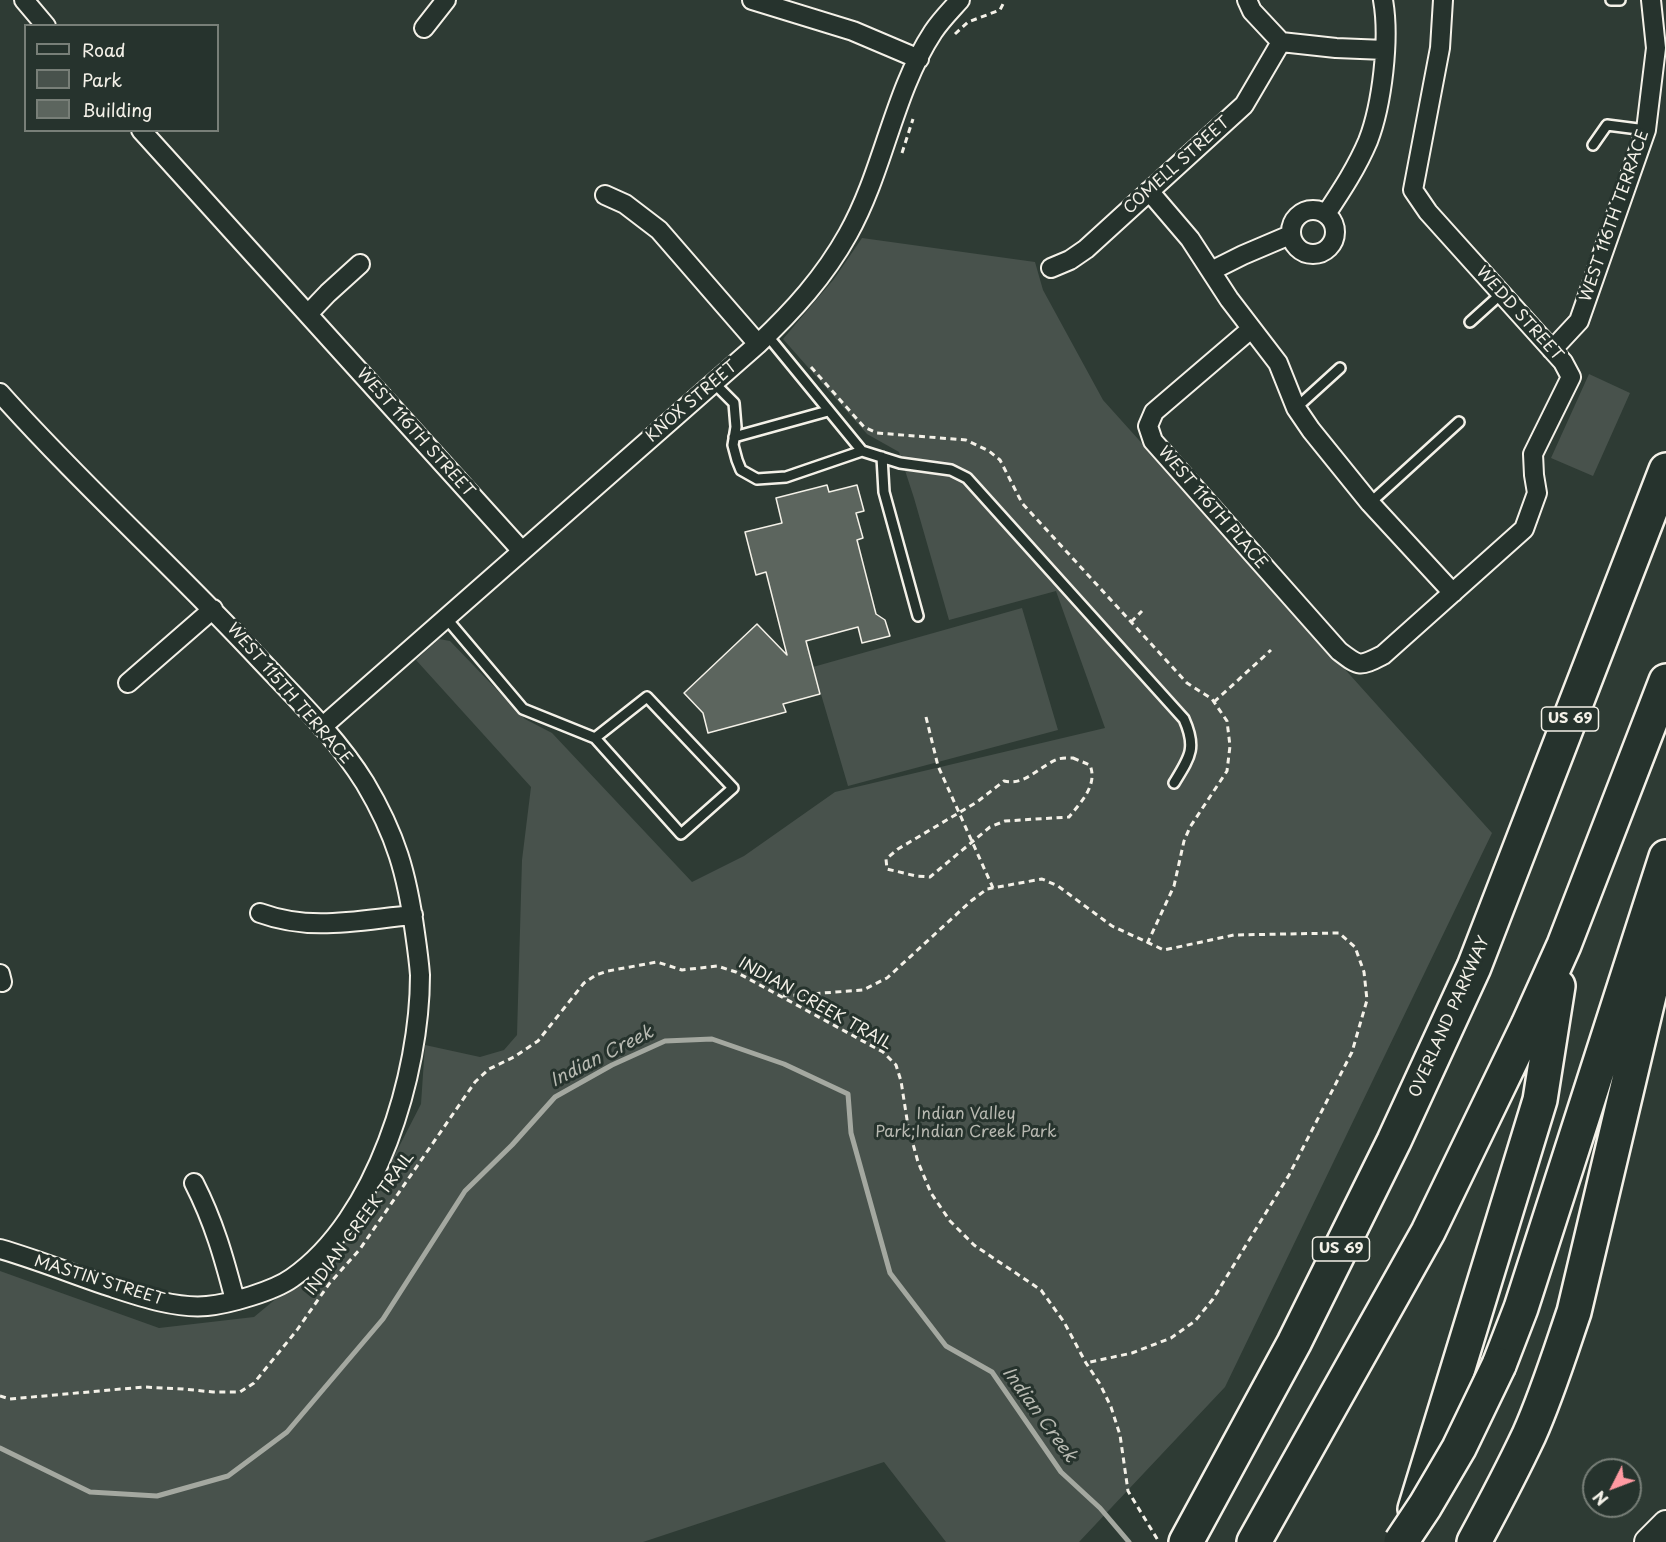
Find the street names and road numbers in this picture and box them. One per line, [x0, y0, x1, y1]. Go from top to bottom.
street label: COMELL STREET [1120, 113, 1234, 219]
street label: WEST 116TH TERRACE [1577, 127, 1653, 305]
street label: WEDD STREET [1472, 263, 1566, 365]
street label: KNOX STREET [643, 357, 741, 447]
street label: WEST 116TH STREET [352, 365, 478, 501]
street label: WEST 116TH PLACE [1153, 443, 1271, 573]
street label: WEST 115TH TERRACE [222, 620, 356, 768]
road number: US 69 [1542, 707, 1598, 731]
street label: OVERLAND PARKWAY [1406, 933, 1494, 1101]
street label: INDIAN CREEK TRAIL [735, 954, 895, 1054]
street label: INDIAN CREEK TRAIL [302, 1149, 418, 1299]
road number: US 69 [1312, 1237, 1370, 1261]
street label: MASTIN STREET [32, 1252, 166, 1310]

